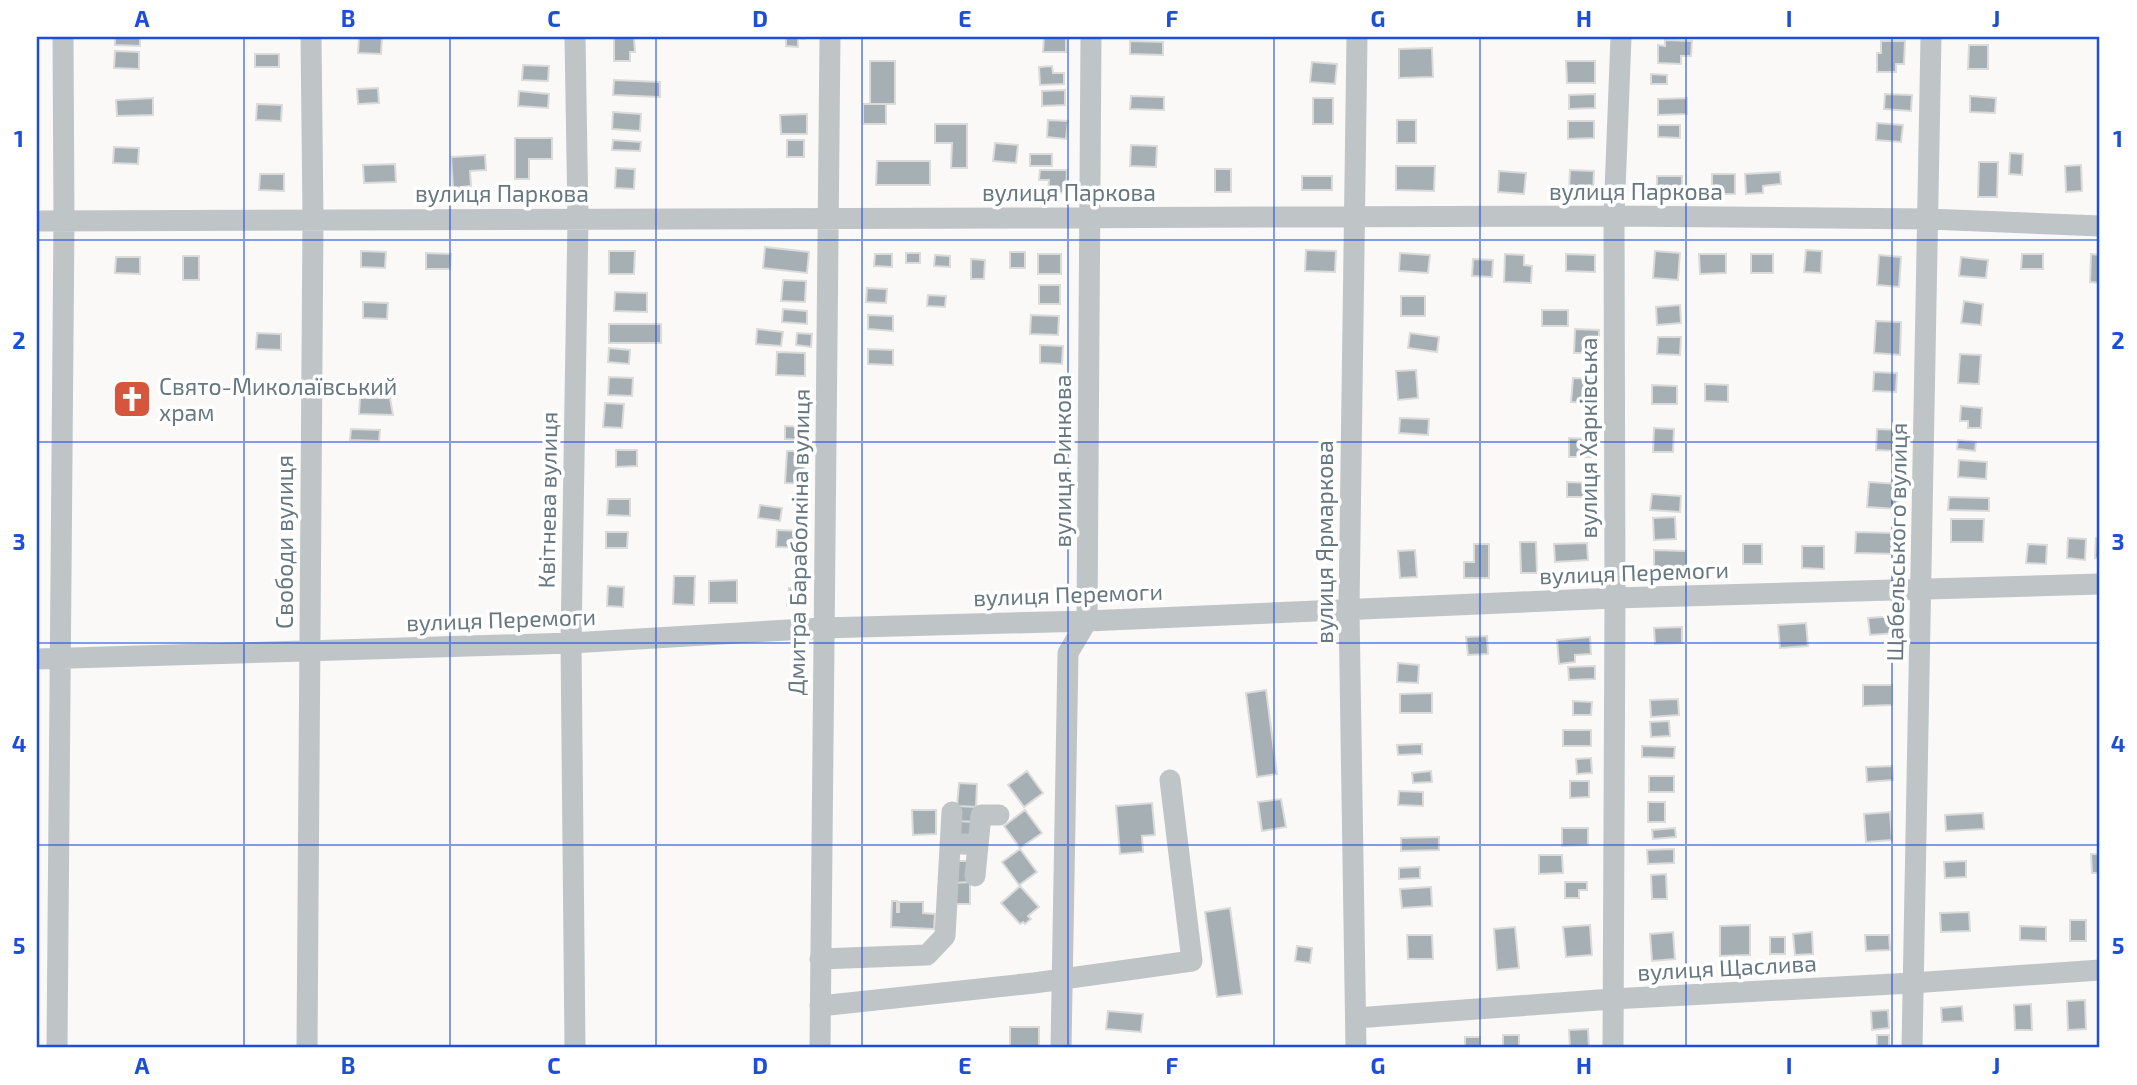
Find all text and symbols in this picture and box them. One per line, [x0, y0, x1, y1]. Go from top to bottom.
text: A [134, 4, 150, 32]
text: B [341, 4, 355, 32]
text: C [547, 4, 561, 32]
text: D [752, 4, 768, 32]
text: E [958, 4, 972, 32]
text: F [1166, 4, 1179, 32]
text: G [1371, 4, 1385, 32]
text: H [1576, 4, 1592, 32]
text: I [1786, 4, 1792, 32]
text: J [1992, 4, 2000, 32]
text: 1 [14, 124, 24, 152]
text: 1 [2113, 124, 2123, 152]
street label: вулиця Паркова [1549, 177, 1723, 206]
street label: вулиця Паркова [982, 178, 1156, 207]
street label: вулиця Паркова [415, 179, 589, 208]
text: 2 [12, 326, 26, 354]
text: 2 [2111, 326, 2125, 354]
street label: вулиця Харківська [1574, 338, 1603, 539]
place label: Свято-Миколаївський храм [159, 372, 397, 426]
street label: вулиця Ринкова [1048, 374, 1077, 548]
church icon: Свято-Миколаївський храм [111, 378, 153, 420]
street label: Дмитра Бараболкіна вулиця [781, 388, 816, 696]
street label: Квітнева вулиця [531, 411, 564, 589]
street label: Щабельського вулиця [1880, 422, 1913, 662]
street label: вулиця Ярмаркова [1310, 440, 1339, 644]
street label: Свободи вулиця [270, 455, 299, 629]
text: 3 [12, 527, 26, 555]
text: 3 [2111, 527, 2125, 555]
street label: вулиця Перемоги [1539, 555, 1729, 590]
street label: вулиця Перемоги [973, 577, 1163, 612]
street label: вулиця Перемоги [406, 602, 596, 637]
text: 4 [12, 729, 26, 757]
text: 4 [2111, 729, 2125, 757]
text: 5 [13, 931, 25, 959]
text: 5 [2112, 931, 2124, 959]
street label: вулиця Щаслива [1637, 948, 1817, 987]
text: A [134, 1051, 150, 1079]
text: B [341, 1051, 355, 1079]
text: C [547, 1051, 561, 1079]
text: D [752, 1051, 768, 1079]
text: E [958, 1051, 972, 1079]
text: F [1166, 1051, 1179, 1079]
text: G [1371, 1051, 1385, 1079]
text: H [1576, 1051, 1592, 1079]
text: I [1786, 1051, 1792, 1079]
text: J [1992, 1051, 2000, 1079]

